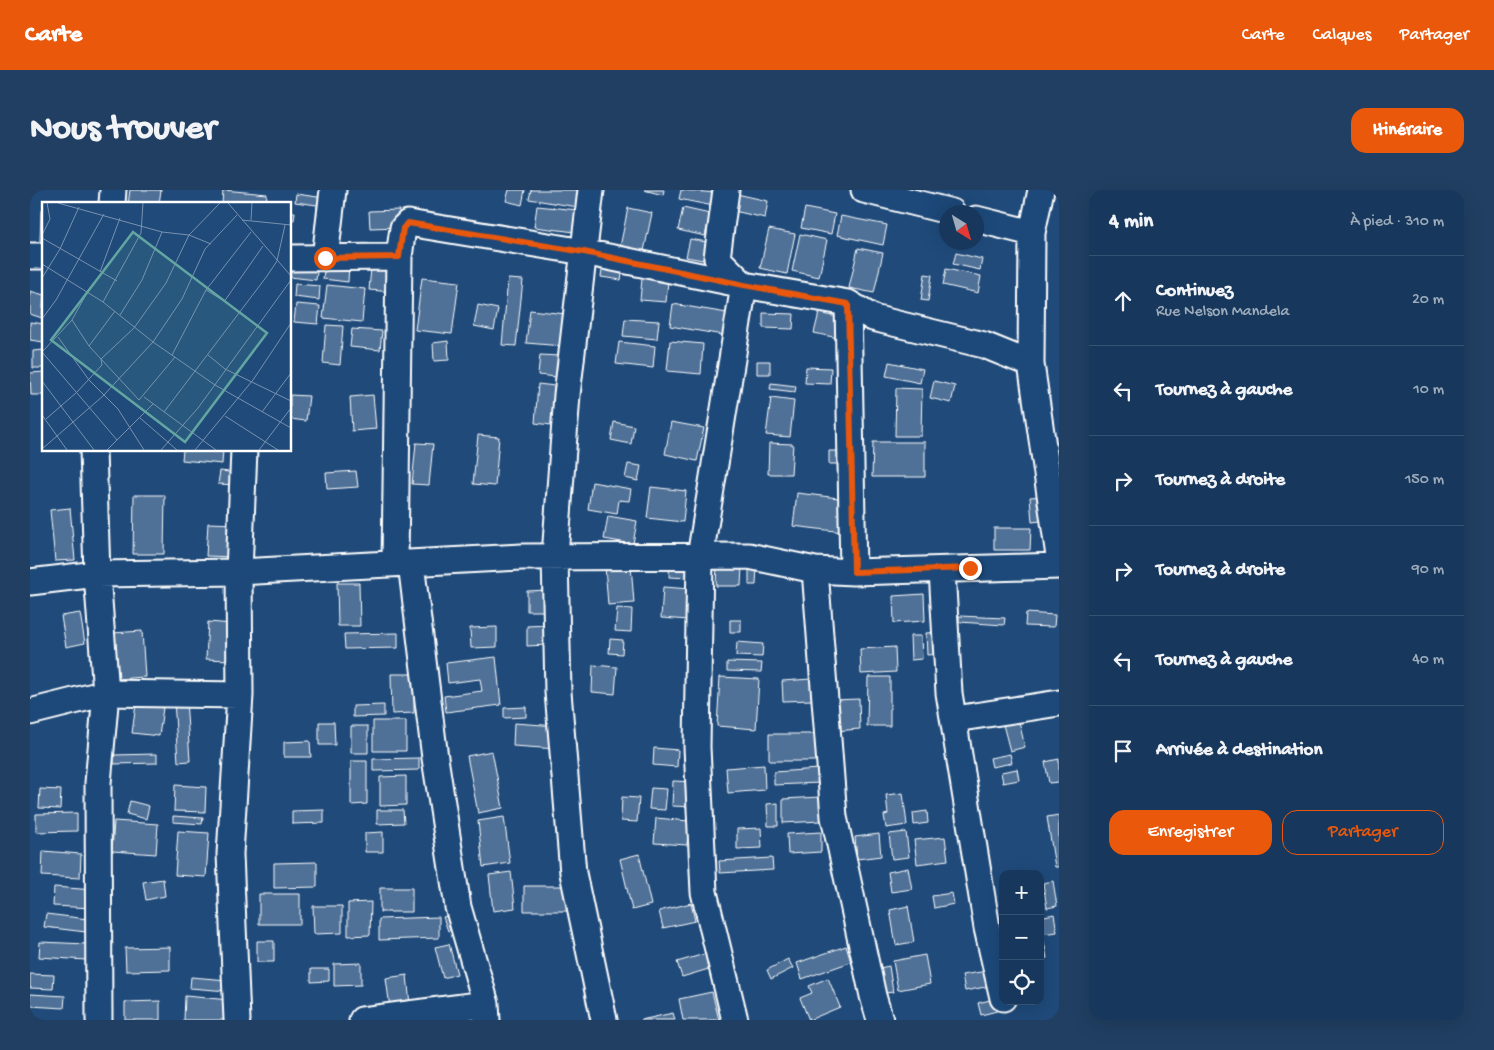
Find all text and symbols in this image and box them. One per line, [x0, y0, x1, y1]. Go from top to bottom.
text: Carte [25, 21, 82, 50]
text: Carte [1242, 25, 1285, 46]
text: Calques [1313, 25, 1371, 46]
text: Partager [1399, 25, 1469, 46]
button: Itinéraire [1351, 108, 1464, 153]
text: Nous trouver [30, 110, 216, 151]
inset map [42, 202, 291, 451]
north arrow [939, 205, 984, 250]
text: 4 min [1109, 210, 1153, 235]
text: À pied · 310 m [1350, 213, 1444, 232]
route start [314, 247, 337, 270]
text: Continuez [1156, 280, 1233, 303]
icon: ahead [1109, 287, 1137, 315]
text: 20 m [1412, 291, 1444, 310]
text: Rue Nelson Mandela [1156, 303, 1289, 322]
icon: left [1109, 377, 1137, 405]
text: Tournez à gauche [1156, 379, 1292, 402]
text: 10 m [1413, 381, 1444, 400]
icon: right [1109, 467, 1137, 495]
text: Tournez à droite [1156, 469, 1285, 492]
text: 150 m [1405, 471, 1444, 490]
route end [959, 557, 982, 580]
icon: right [1109, 557, 1137, 585]
text: Tournez à droite [1156, 559, 1285, 582]
text: 90 m [1412, 561, 1444, 580]
icon: left [1109, 647, 1137, 675]
text: Tournez à gauche [1156, 649, 1292, 672]
text: 40 m [1412, 651, 1444, 670]
icon: arrive [1109, 737, 1137, 765]
text: Arrivée à destination [1156, 739, 1322, 762]
button: Enregistrer [1109, 810, 1272, 855]
button: Partager [1282, 810, 1444, 855]
map controls [999, 870, 1044, 1005]
button: + [999, 870, 1044, 915]
button: − [999, 915, 1044, 960]
button: locate [999, 960, 1044, 1005]

